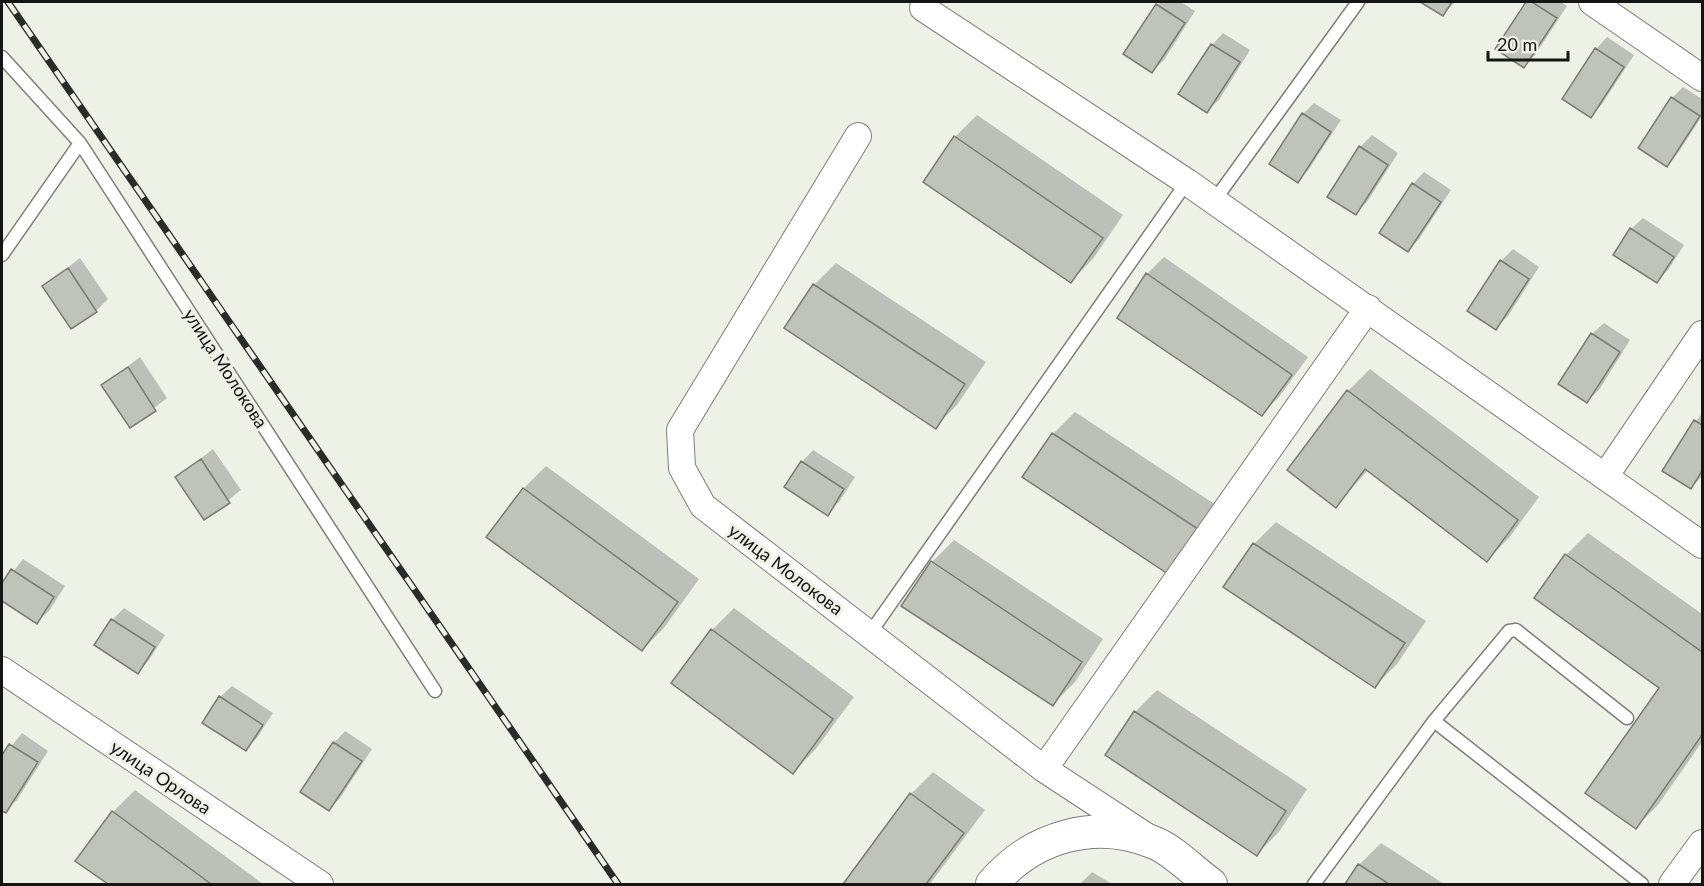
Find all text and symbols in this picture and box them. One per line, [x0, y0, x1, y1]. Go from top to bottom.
scale bar [1488, 24, 1568, 62]
text: 20 m [1497, 33, 1537, 55]
street label: улица Молокова [179, 304, 273, 432]
street label: улица Молокова [724, 519, 848, 619]
street label: улица Орлова [107, 735, 215, 819]

